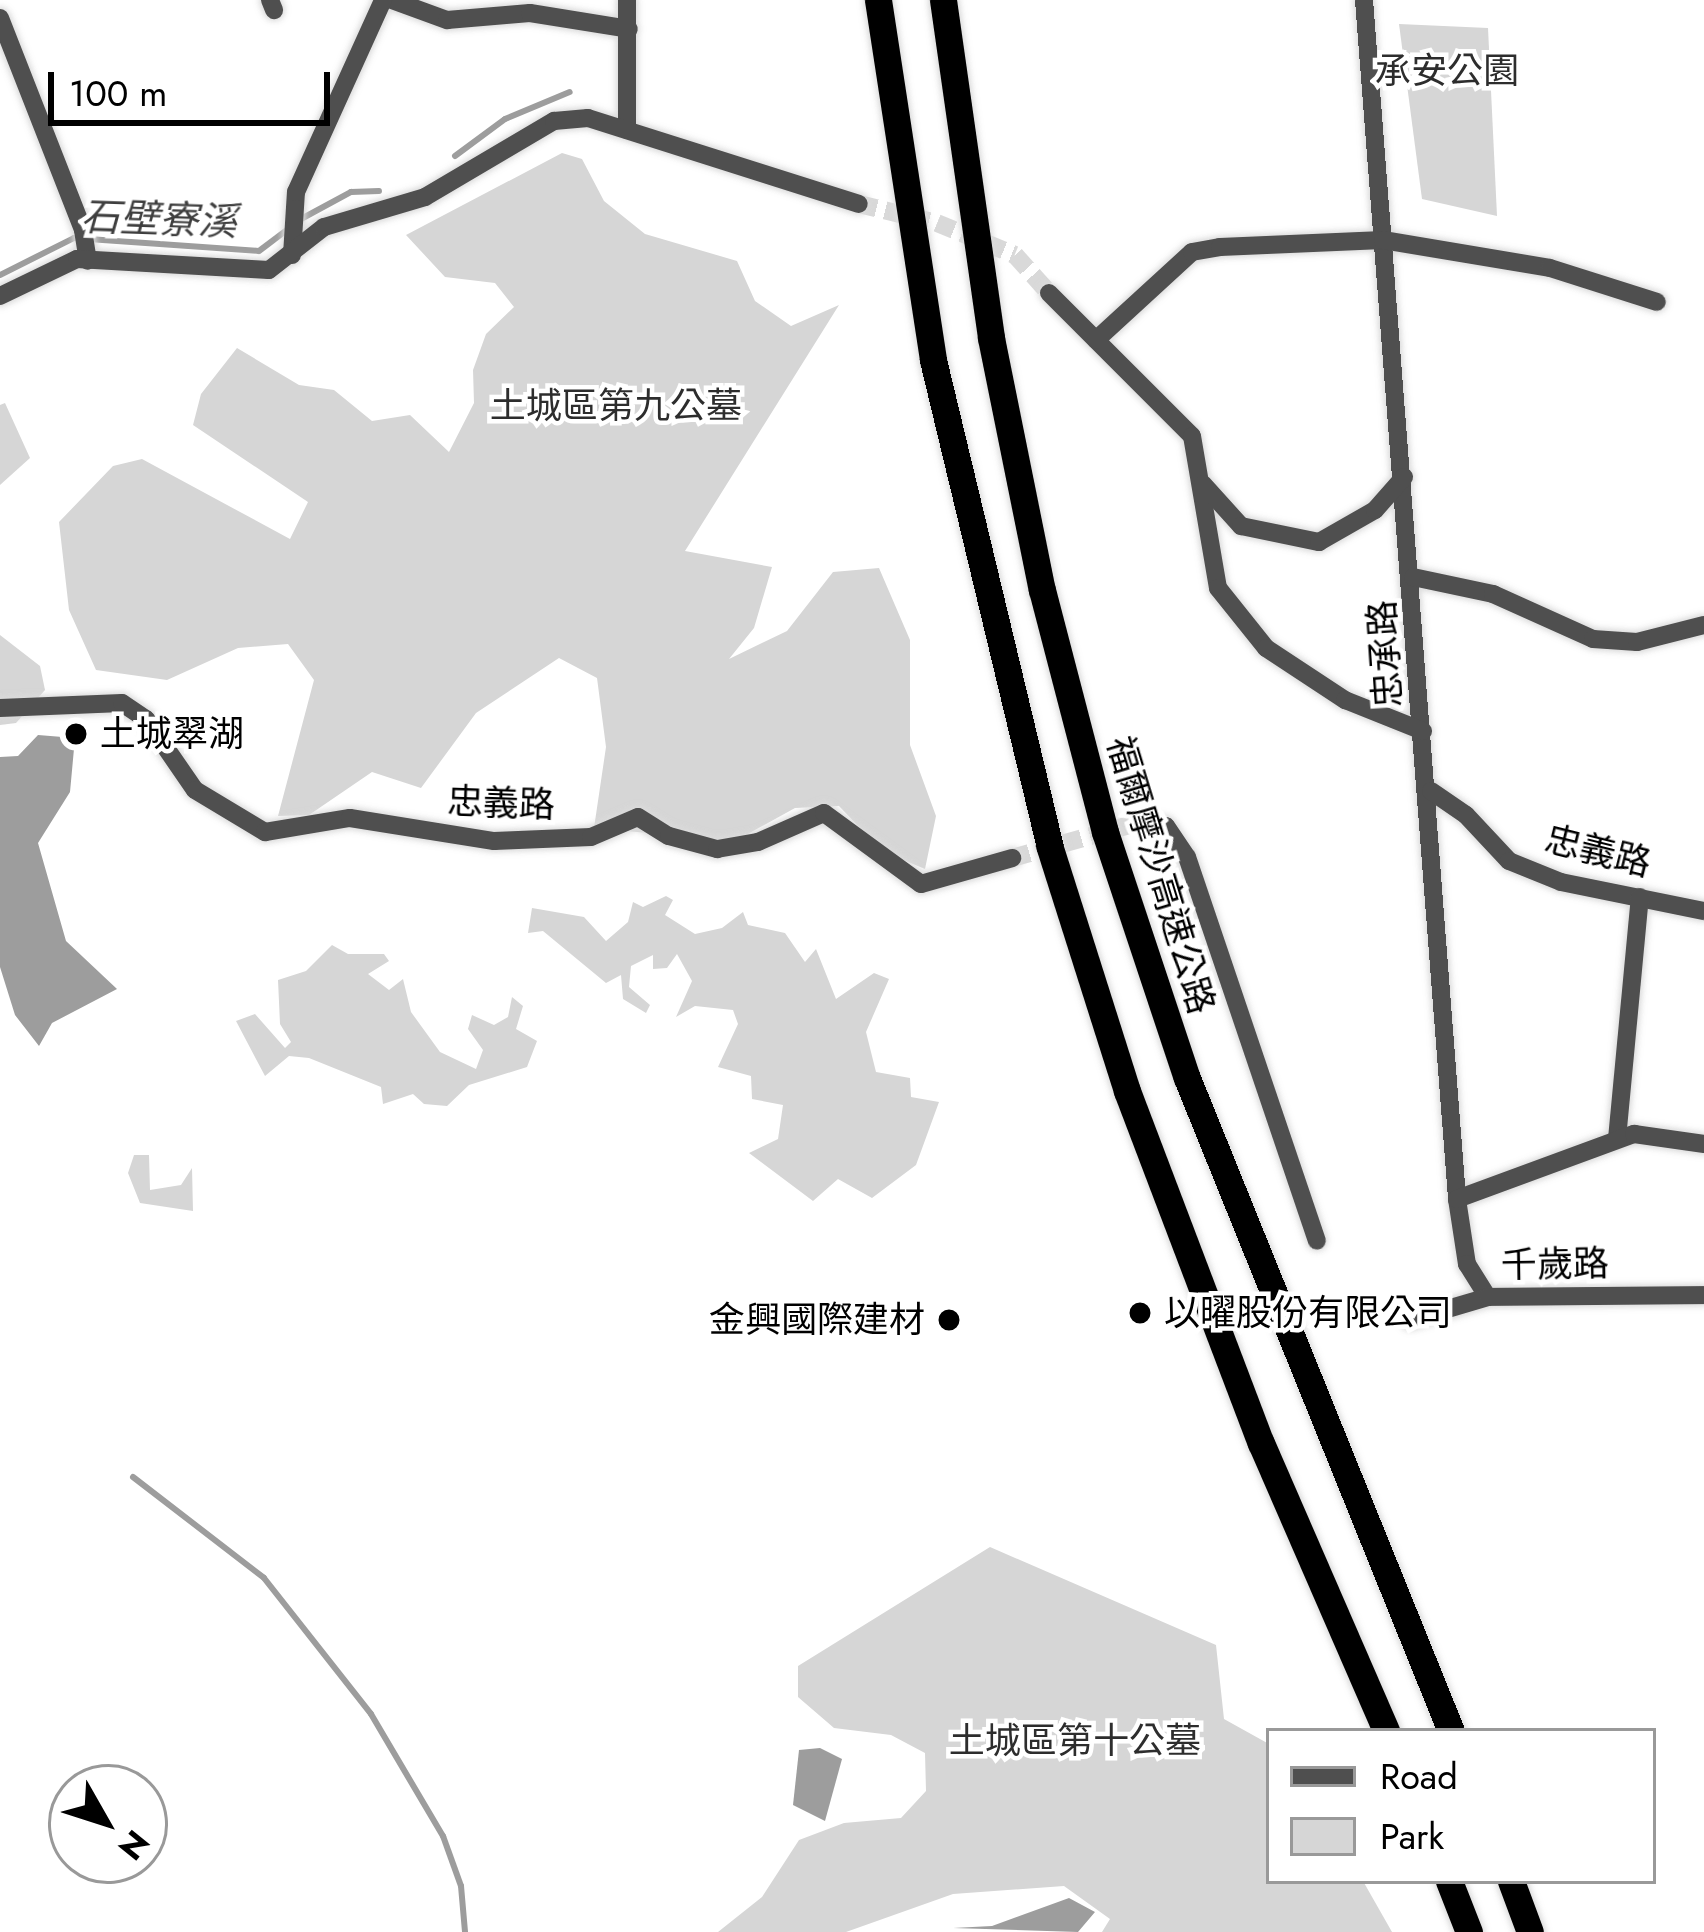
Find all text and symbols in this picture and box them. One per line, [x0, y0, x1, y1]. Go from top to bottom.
scale bar [54, 48, 336, 122]
park label: 承安公園 [1375, 49, 1519, 93]
text: 100 m [69, 67, 167, 119]
water label: 石壁寮溪 [80, 194, 238, 246]
park label: 土城區第九公墓 [490, 384, 742, 428]
street label: 忠承路 [1360, 599, 1410, 709]
place label: 土城翠湖 [100, 712, 244, 756]
marker: 土城翠湖 [63, 721, 89, 747]
street label: 福爾摩沙高速公路 [1098, 731, 1224, 1019]
street label: 忠義路 [446, 780, 556, 826]
street label: 忠義路 [1540, 817, 1656, 885]
street label: 千歲路 [1501, 1241, 1609, 1287]
place label: 以曜股份有限公司 [1164, 1291, 1452, 1335]
place label: 金興國際建材 [709, 1298, 925, 1342]
marker: 以曜股份有限公司 [1127, 1300, 1153, 1326]
marker: 金興國際建材 [936, 1307, 962, 1333]
park label: 土城區第十公墓 [949, 1719, 1201, 1763]
legend [1266, 1728, 1656, 1884]
text: Road [1380, 1750, 1458, 1802]
north arrow [48, 1764, 168, 1884]
text: Park [1380, 1810, 1444, 1862]
text: N [108, 1820, 161, 1870]

